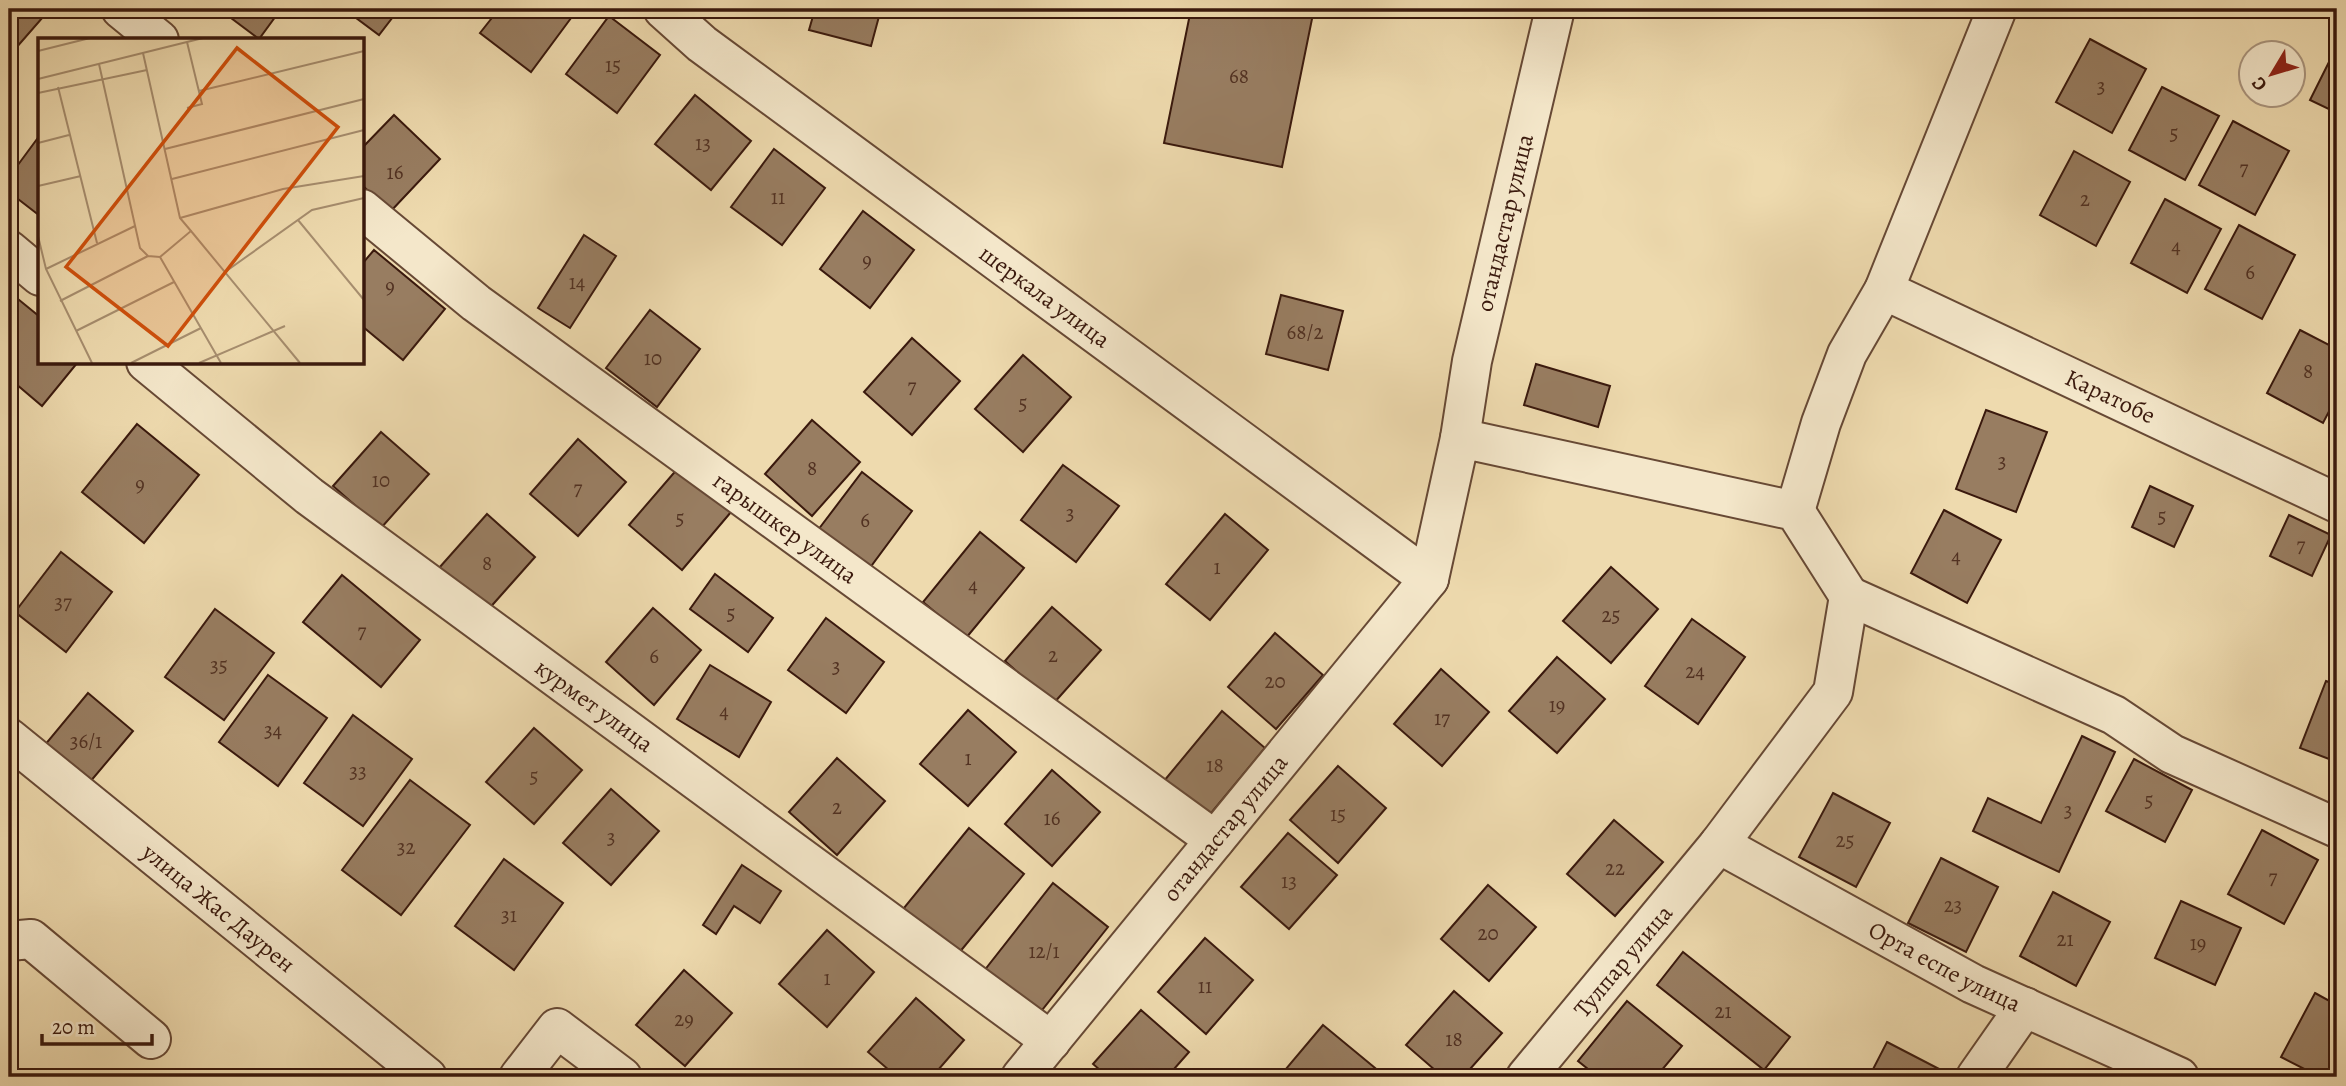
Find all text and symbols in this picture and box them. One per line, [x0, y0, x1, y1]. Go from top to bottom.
inset map [38, 38, 364, 364]
north arrow [2238, 38, 2308, 108]
house number: 15 [605, 51, 621, 79]
house number: 68 [1229, 62, 1249, 90]
text: С [2246, 71, 2273, 96]
house number: 3 [2097, 72, 2105, 100]
house number: 5 [2169, 119, 2179, 147]
house number: 13 [695, 129, 711, 157]
street label: отандастар улица [1468, 131, 1541, 315]
house number: 7 [2240, 154, 2249, 182]
house number: 16 [387, 158, 404, 186]
house number: 11 [771, 183, 785, 211]
house number: 2 [2080, 185, 2090, 213]
house number: 4 [2171, 232, 2181, 260]
street label: шеркала улица [973, 237, 1117, 355]
house number: 9 [862, 246, 872, 274]
house number: 6 [2245, 258, 2255, 286]
house number: 14 [569, 268, 585, 296]
house number: 9 [385, 272, 395, 300]
house number: 68/2 [1287, 318, 1323, 346]
house number: 10 [644, 344, 662, 372]
house number: 8 [2303, 357, 2313, 385]
street label: Каратобе [2060, 361, 2161, 431]
house number: 7 [908, 372, 917, 400]
house number: 5 [1018, 389, 1028, 417]
house number: 3 [1998, 447, 2006, 475]
house number: 8 [807, 454, 817, 482]
street label: гарышкер улица [707, 464, 864, 591]
house number: 10 [372, 466, 390, 494]
house number: 9 [135, 470, 145, 498]
house number: 7 [574, 474, 583, 502]
house number: 3 [1066, 499, 1074, 527]
house number: 5 [2157, 502, 2167, 530]
house number: 5 [675, 504, 685, 532]
house number: 6 [860, 506, 870, 534]
house number: 7 [2297, 531, 2306, 559]
house number: 4 [1951, 542, 1961, 570]
house number: 8 [482, 549, 492, 577]
house number: 1 [1213, 553, 1221, 581]
house number: 4 [968, 571, 978, 599]
house number: 37 [54, 588, 72, 616]
house number: 5 [726, 599, 736, 627]
house number: 25 [1601, 601, 1621, 629]
house number: 7 [358, 617, 367, 645]
house number: 2 [1048, 641, 1058, 669]
house number: 6 [649, 642, 659, 670]
house number: 35 [210, 651, 228, 679]
street label: курмет улица [529, 651, 660, 760]
house number: 3 [832, 652, 840, 680]
house number: 24 [1685, 657, 1705, 685]
house number: 20 [1264, 667, 1286, 695]
house number: 19 [1549, 691, 1565, 719]
house number: 4 [719, 697, 729, 725]
house number: 17 [1434, 704, 1450, 732]
house number: 34 [264, 716, 282, 744]
house number: 36/1 [70, 727, 102, 755]
house number: 1 [964, 744, 972, 772]
street label: отандастар улица [1155, 748, 1295, 908]
house number: 18 [1206, 751, 1224, 779]
house number: 33 [349, 757, 367, 785]
house number: 5 [529, 762, 539, 790]
house number: 5 [2144, 786, 2154, 814]
house number: 2 [832, 793, 842, 821]
house number: 3 [2064, 796, 2072, 824]
house number: 15 [1330, 800, 1346, 828]
house number: 16 [1044, 804, 1061, 832]
house number: 3 [607, 823, 615, 851]
house number: 25 [1835, 826, 1855, 854]
house number: 32 [397, 833, 415, 861]
street label: улица Жас Даурен [135, 836, 302, 980]
house number: 22 [1605, 854, 1625, 882]
house number: 7 [2269, 863, 2278, 891]
house number: 13 [1281, 867, 1297, 895]
house number: 23 [1944, 891, 1962, 919]
street label: Тулпар улица [1566, 898, 1680, 1024]
house number: 31 [501, 901, 517, 929]
street label: Орта еспе улица [1863, 914, 2026, 1020]
house number: 20 [1477, 919, 1499, 947]
house number: 21 [2056, 925, 2074, 953]
house number: 19 [2190, 929, 2206, 957]
house number: 12/1 [1028, 937, 1060, 965]
house number: 1 [823, 964, 831, 992]
house number: 11 [1198, 972, 1212, 1000]
house number: 21 [1714, 997, 1732, 1025]
scale bar [42, 1002, 152, 1046]
house number: 29 [674, 1005, 694, 1033]
text: 20 m [52, 1013, 95, 1041]
house number: 18 [1445, 1025, 1463, 1053]

